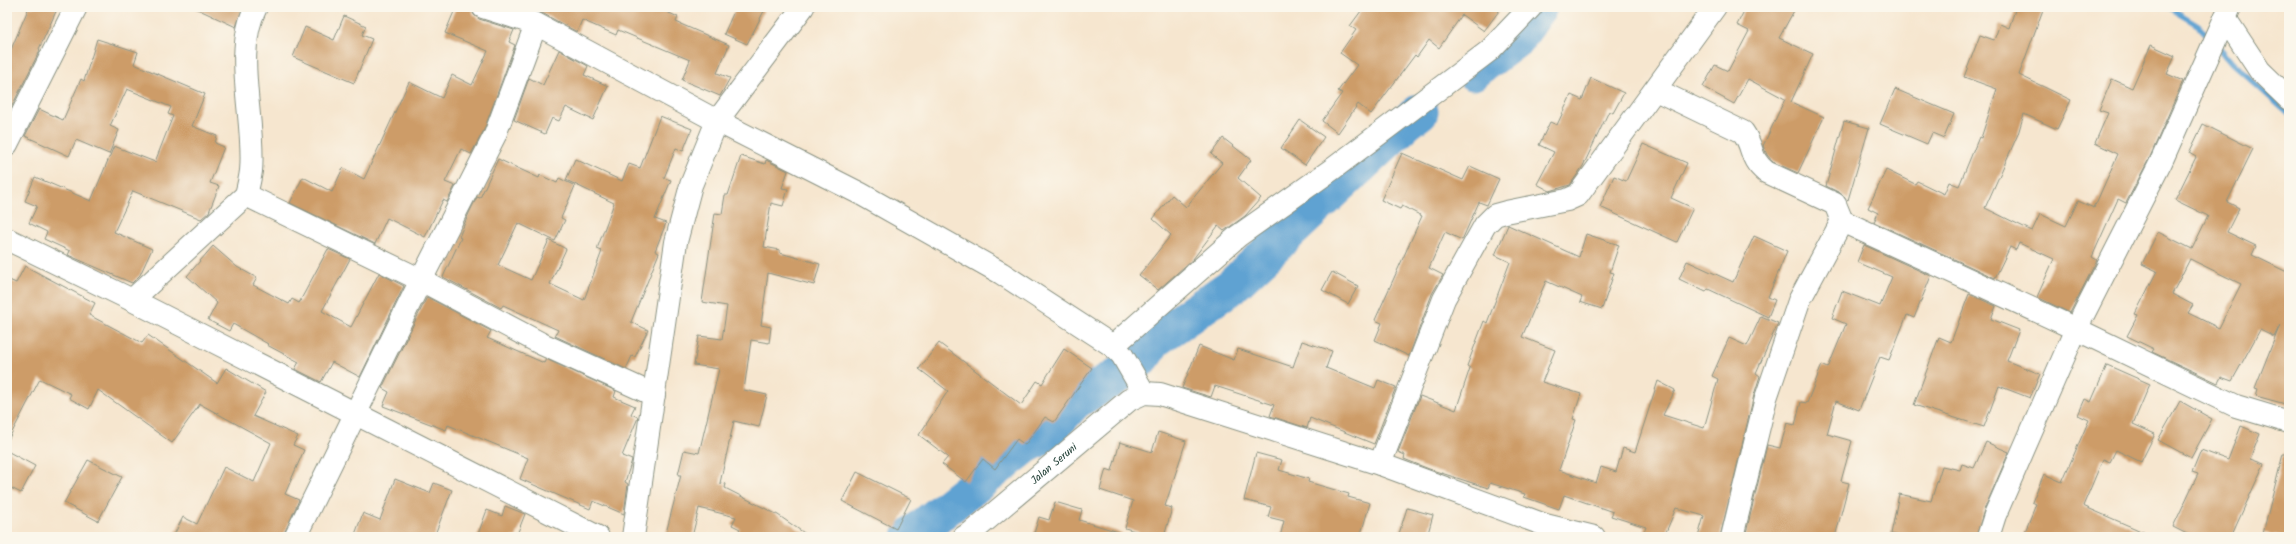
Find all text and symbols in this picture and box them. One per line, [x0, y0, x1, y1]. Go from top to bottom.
street label: Jalan Seruni [1027, 439, 1082, 489]

